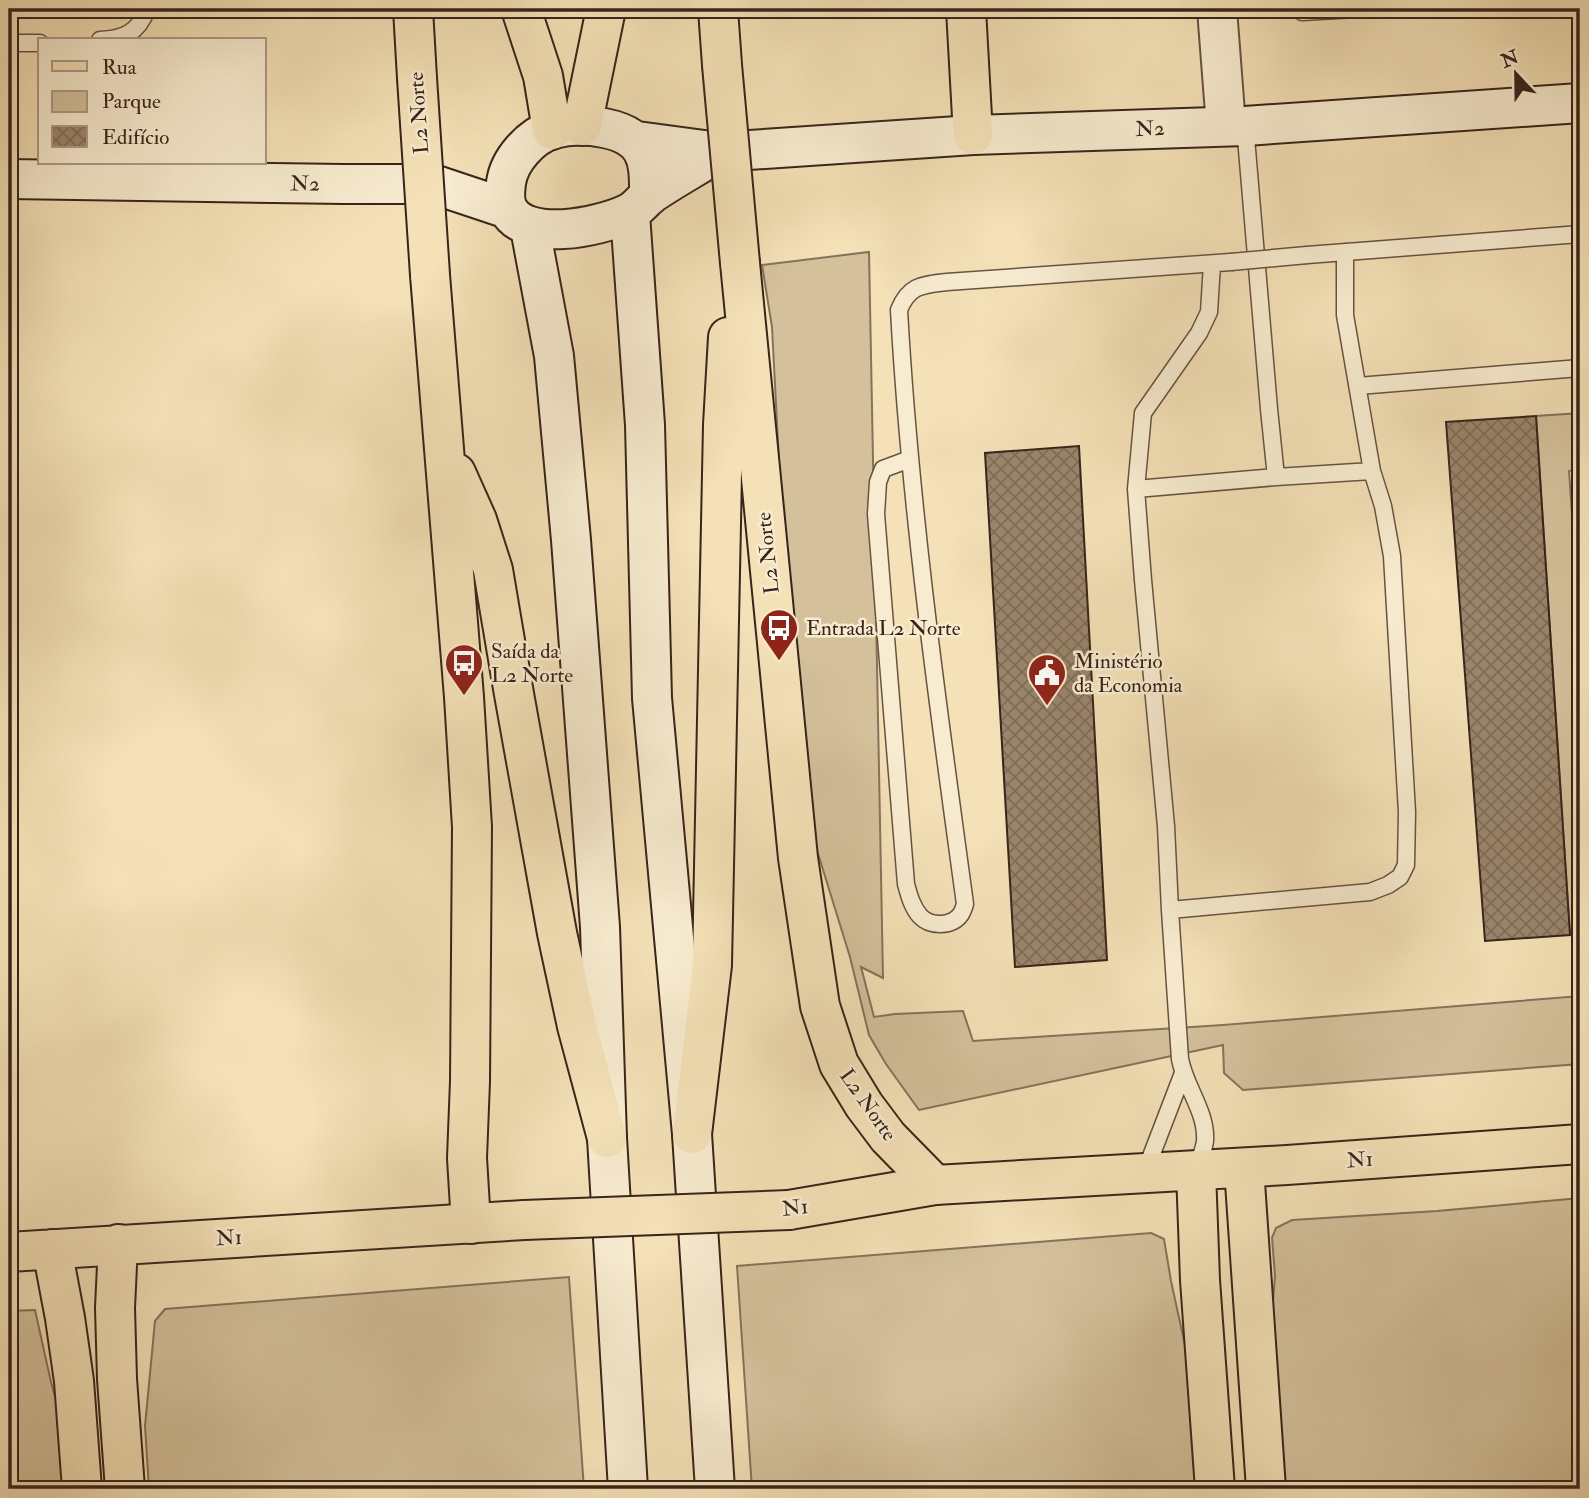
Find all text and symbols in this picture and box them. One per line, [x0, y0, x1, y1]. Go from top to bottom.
legend [38, 38, 266, 164]
north arrow [1480, 38, 1550, 108]
text: N [1497, 44, 1523, 74]
text: Rua [102, 54, 137, 81]
street label: L2 Norte [403, 71, 435, 155]
text: Parque [102, 88, 161, 115]
street label: N2 [1135, 115, 1165, 143]
text: Edifício [102, 124, 169, 151]
street label: N2 [290, 170, 320, 198]
street label: L2 Norte [750, 511, 786, 595]
bus stop icon: Entrada L2 Norte [758, 607, 800, 662]
place label: Entrada L2 Norte [806, 615, 961, 642]
place label: Saída da L2 Norte [491, 638, 573, 689]
bus stop icon: Saída da L2 Norte [443, 642, 485, 697]
place label: Ministério da Economia [1074, 648, 1183, 699]
public building icon: Ministério da Economia [1026, 652, 1068, 707]
street label: L2 Norte [833, 1064, 903, 1147]
street label: N1 [1346, 1146, 1374, 1174]
street label: N1 [780, 1193, 810, 1223]
street label: N1 [215, 1224, 243, 1252]

